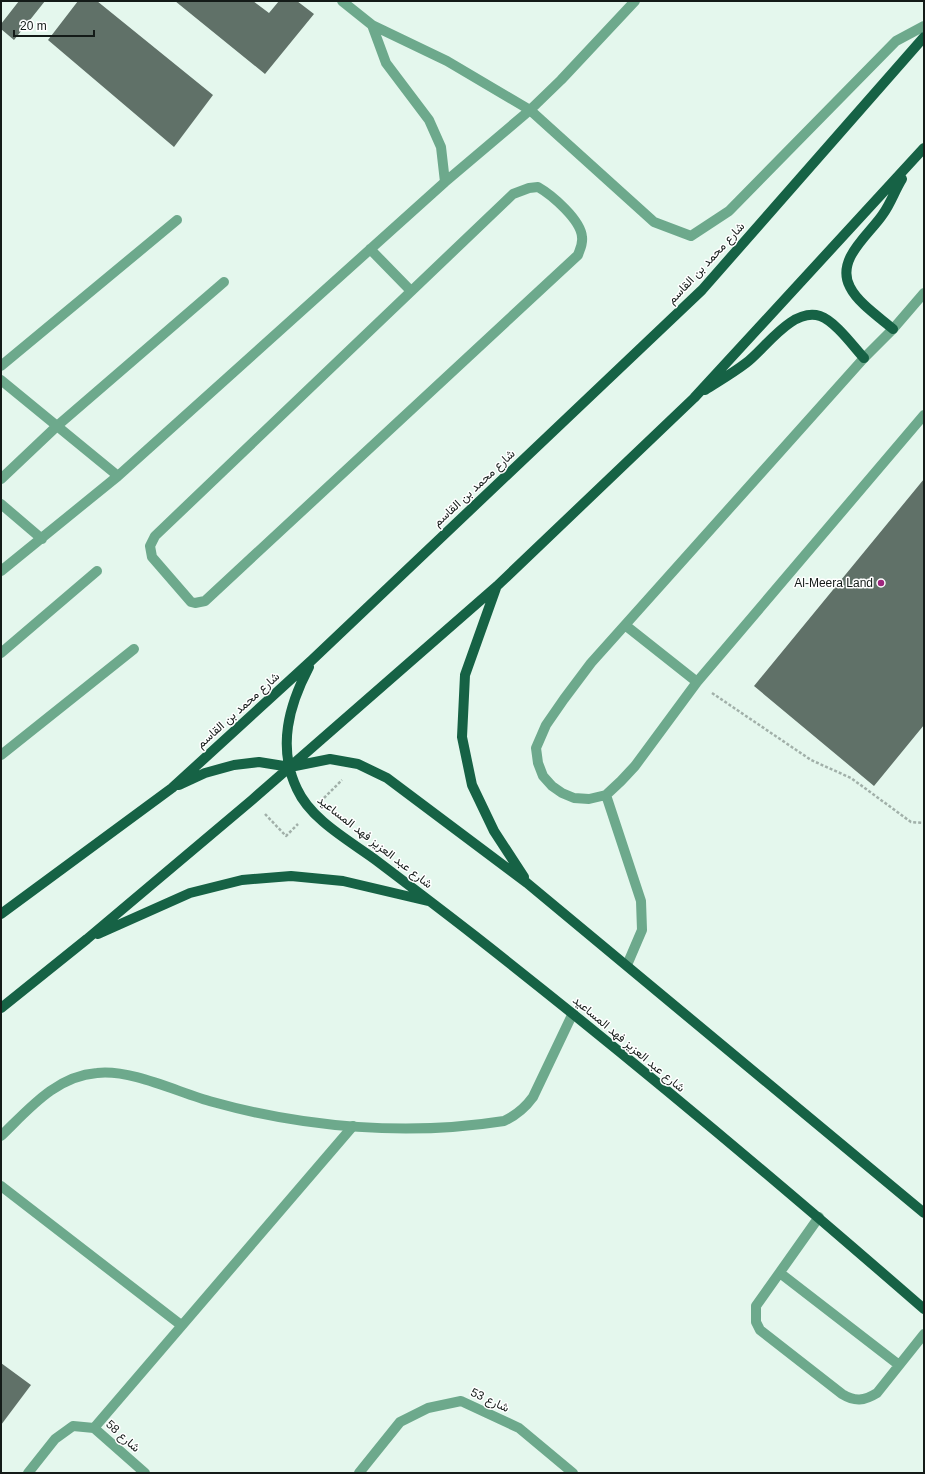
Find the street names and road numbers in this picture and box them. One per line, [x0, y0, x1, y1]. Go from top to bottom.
street label: شارع محمد بن القاسم [665, 219, 749, 308]
street label: شارع محمد بن القاسم [430, 447, 519, 531]
street label: شارع محمد بن القاسم [194, 669, 284, 752]
street label: شارع عبد العزيز فهد المساعيد [313, 793, 435, 893]
street label: شارع عبد العزيز فهد المساعيد [569, 993, 688, 1097]
street label: شارع 53 [468, 1385, 511, 1417]
street label: شارع 58 [102, 1417, 143, 1456]

